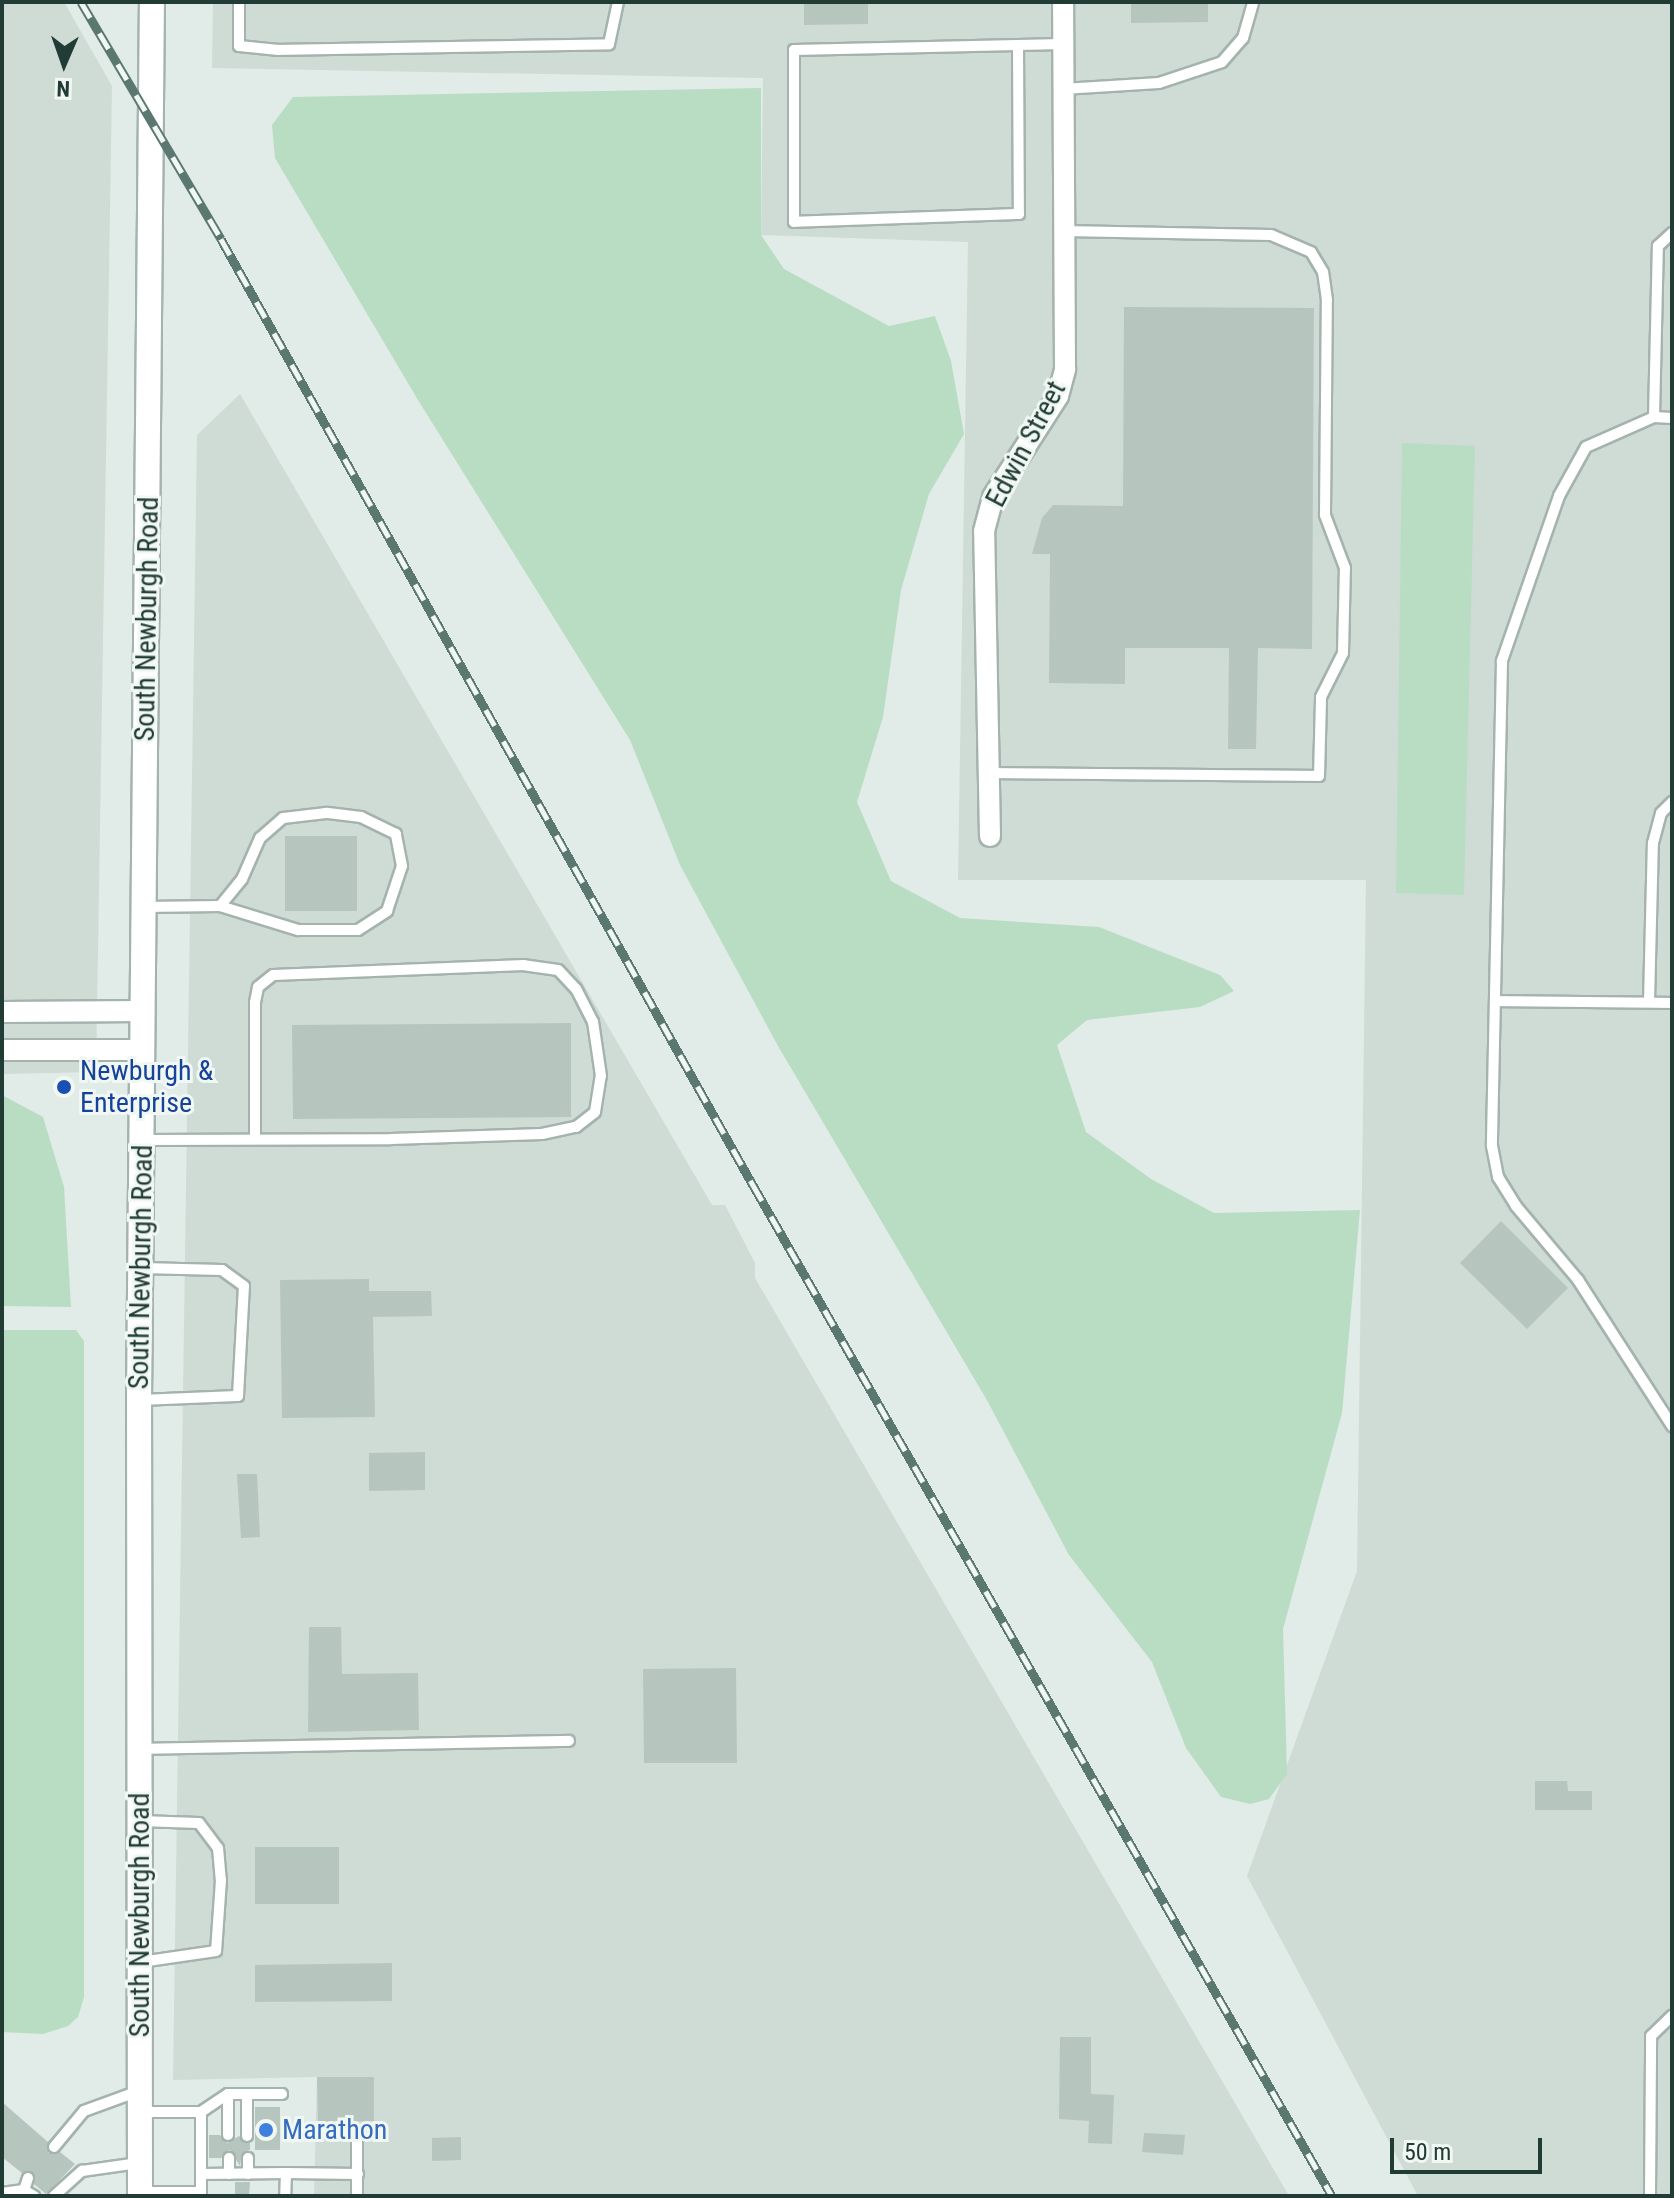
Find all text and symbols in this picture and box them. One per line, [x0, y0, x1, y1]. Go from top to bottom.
north arrow [24, 24, 104, 104]
text: N [56, 76, 70, 101]
street label: Edwin Street [979, 375, 1073, 513]
street label: South Newburgh Road [128, 496, 166, 742]
place label: Newburgh & Enterprise [80, 1054, 213, 1120]
marker: Newburgh & Enterprise [55, 1078, 73, 1096]
street label: South Newburgh Road [122, 1144, 160, 1390]
street label: South Newburgh Road [123, 1793, 157, 2037]
place label: Marathon [282, 2113, 387, 2147]
marker: Marathon [257, 2121, 275, 2139]
scale bar [1394, 2122, 1546, 2172]
text: 50 m [1404, 2138, 1451, 2166]

